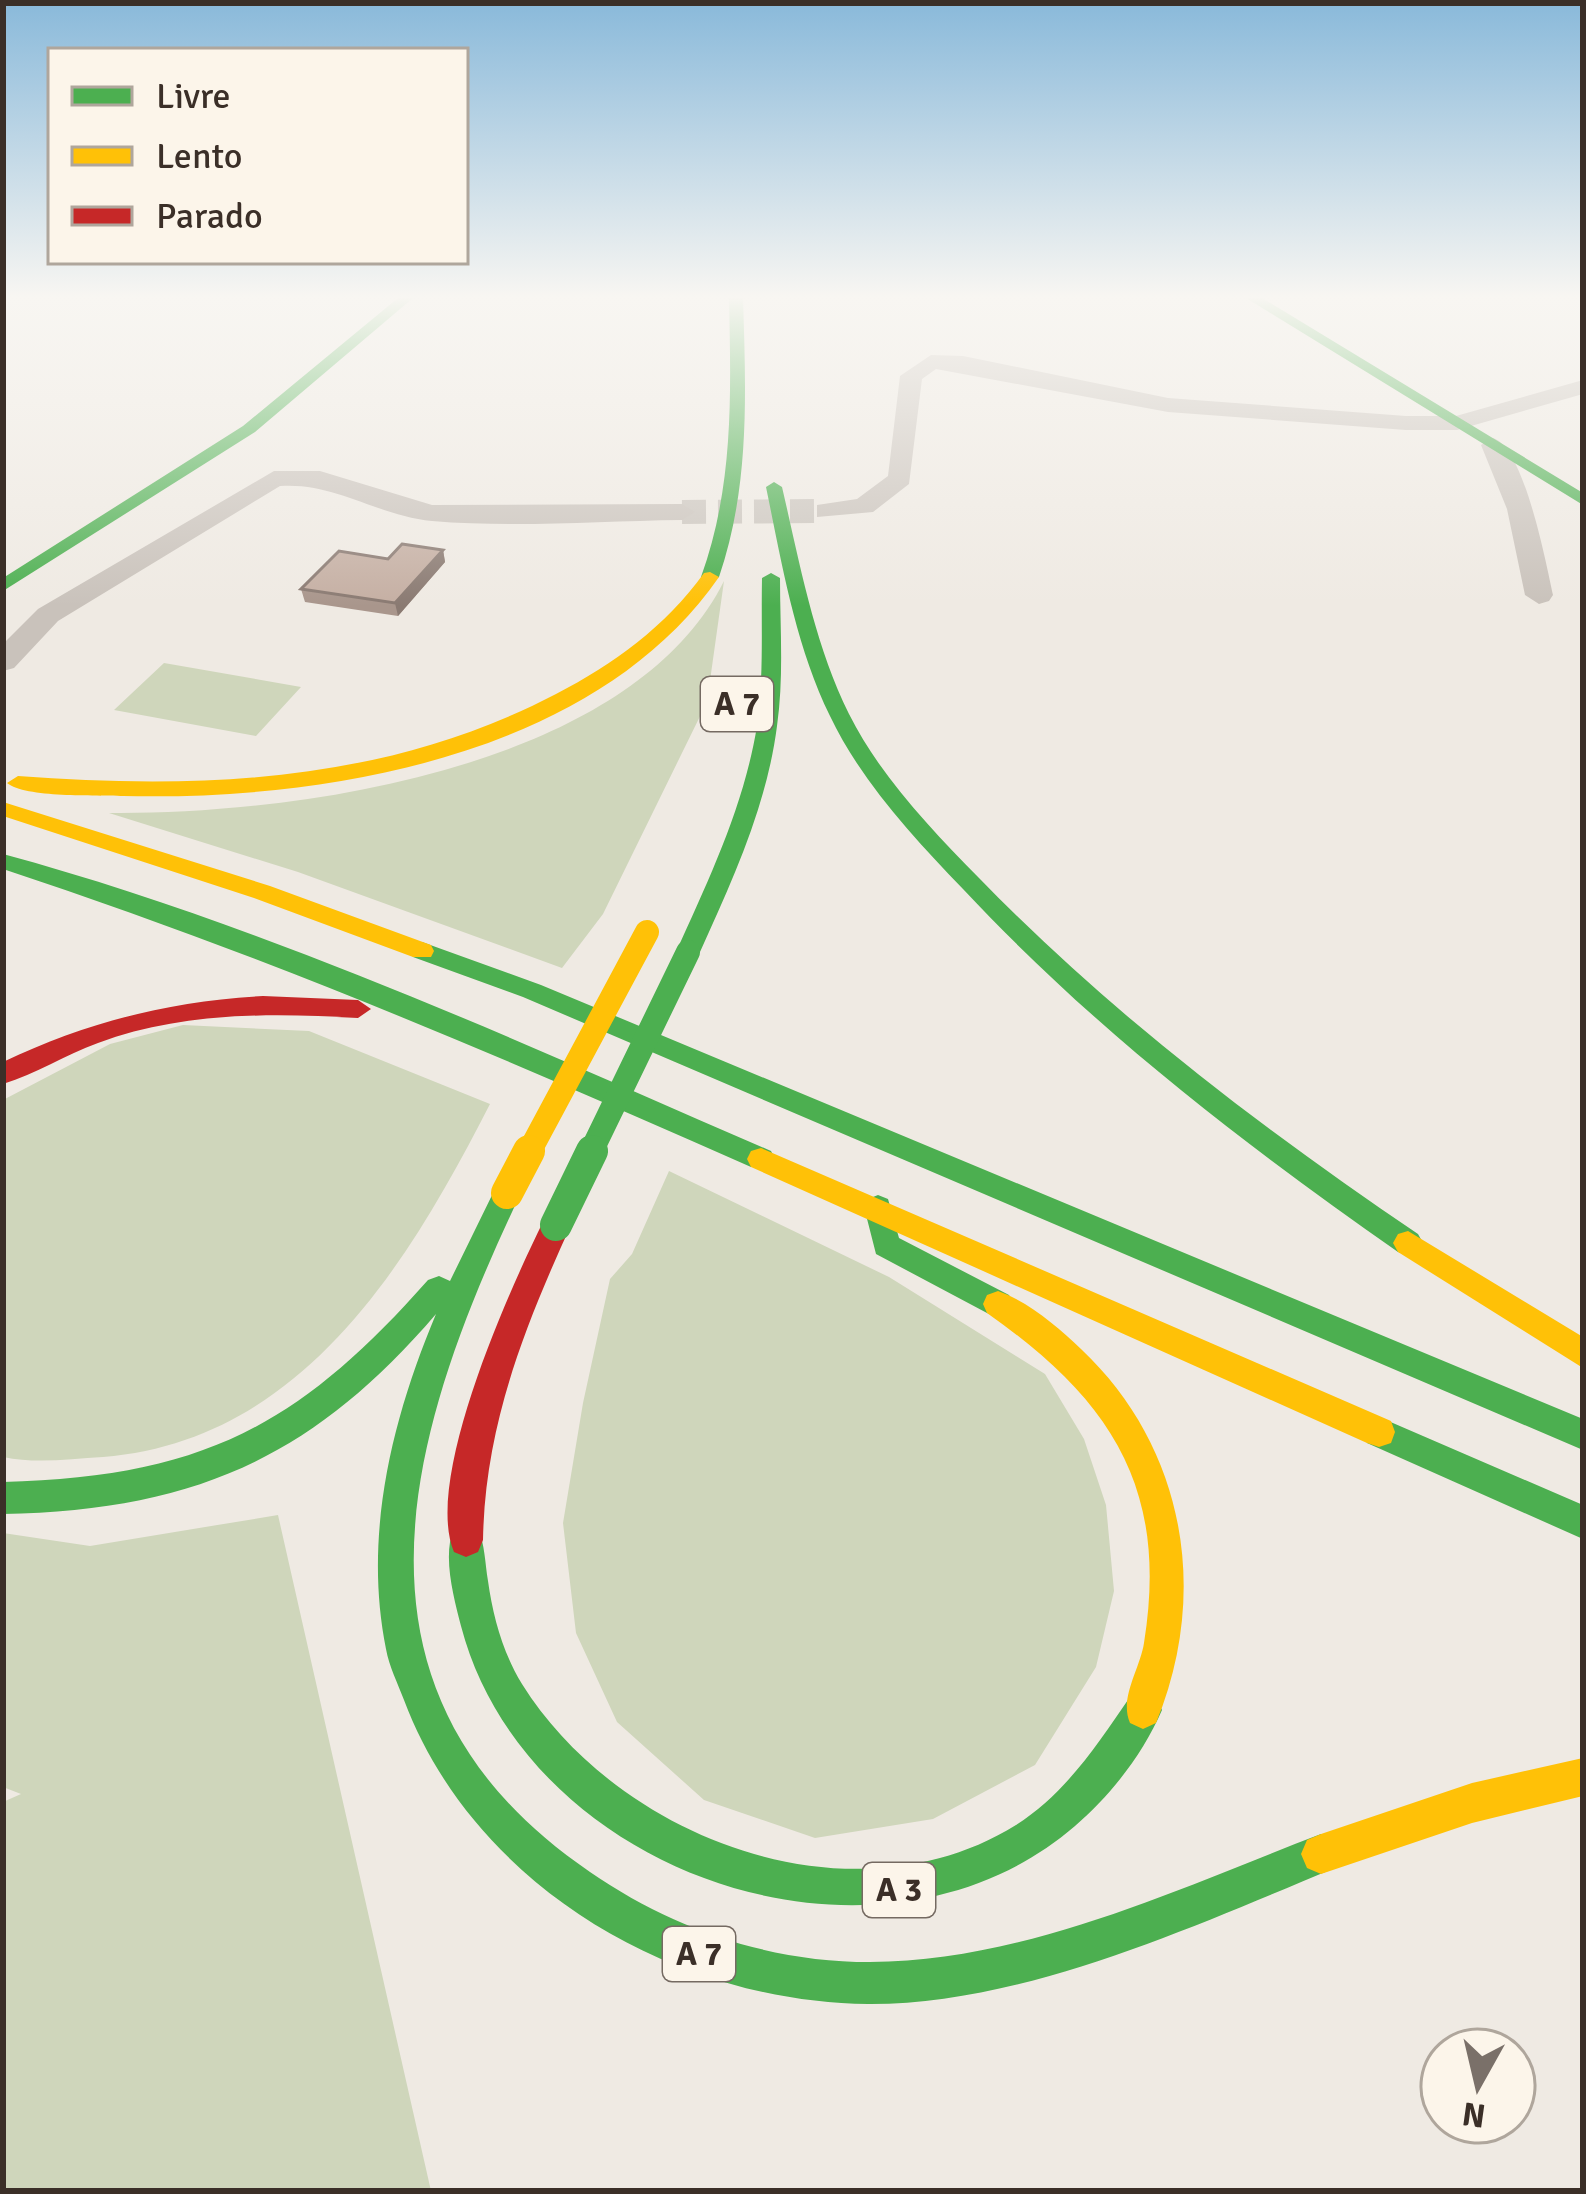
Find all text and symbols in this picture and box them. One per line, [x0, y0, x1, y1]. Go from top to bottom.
legend [48, 48, 468, 264]
text: Livre [156, 74, 231, 119]
text: Lento [156, 134, 243, 179]
text: Parado [156, 194, 263, 239]
road number: A 7 [701, 677, 773, 731]
road number: A 3 [863, 1863, 935, 1917]
road number: A 7 [663, 1927, 735, 1981]
north arrow [1418, 2026, 1538, 2146]
text: N [1460, 2092, 1488, 2136]

